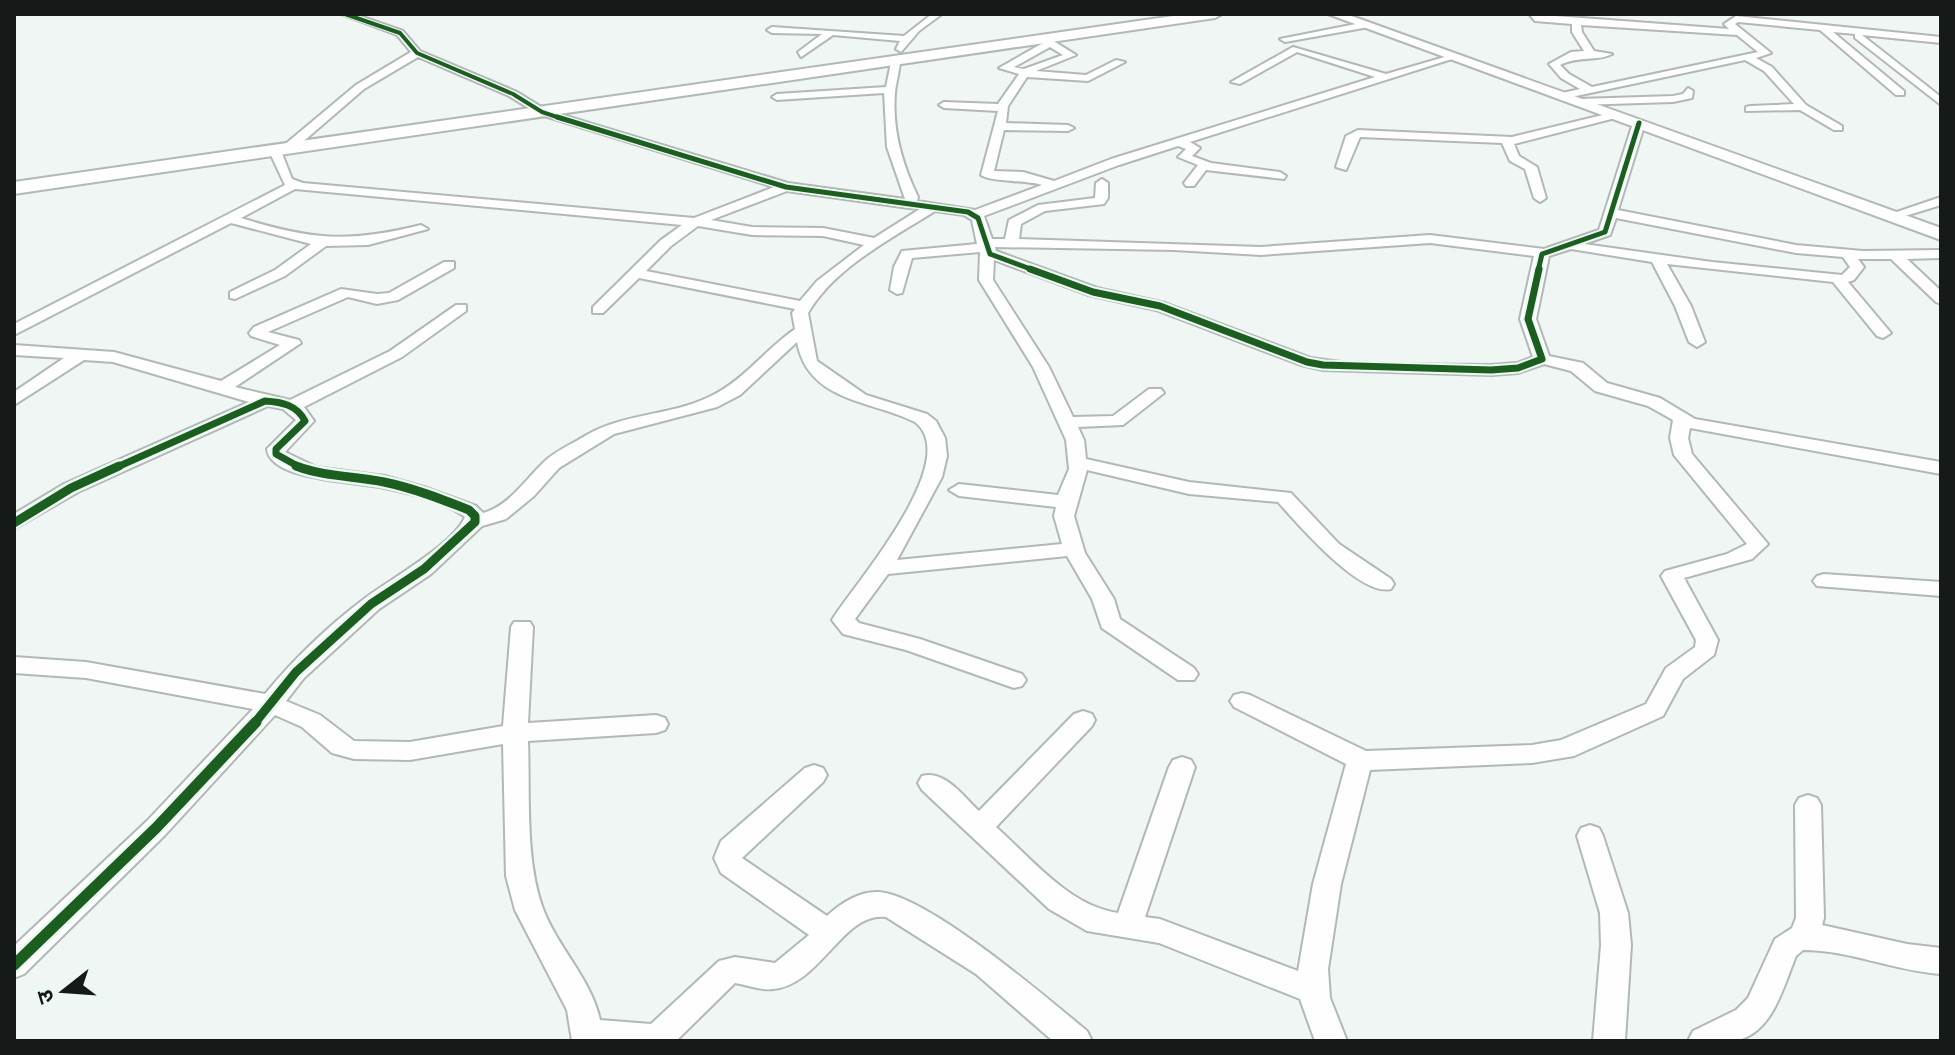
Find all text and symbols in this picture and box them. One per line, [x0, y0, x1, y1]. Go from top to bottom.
north arrow [24, 951, 104, 1031]
text: उ [28, 986, 60, 1007]

